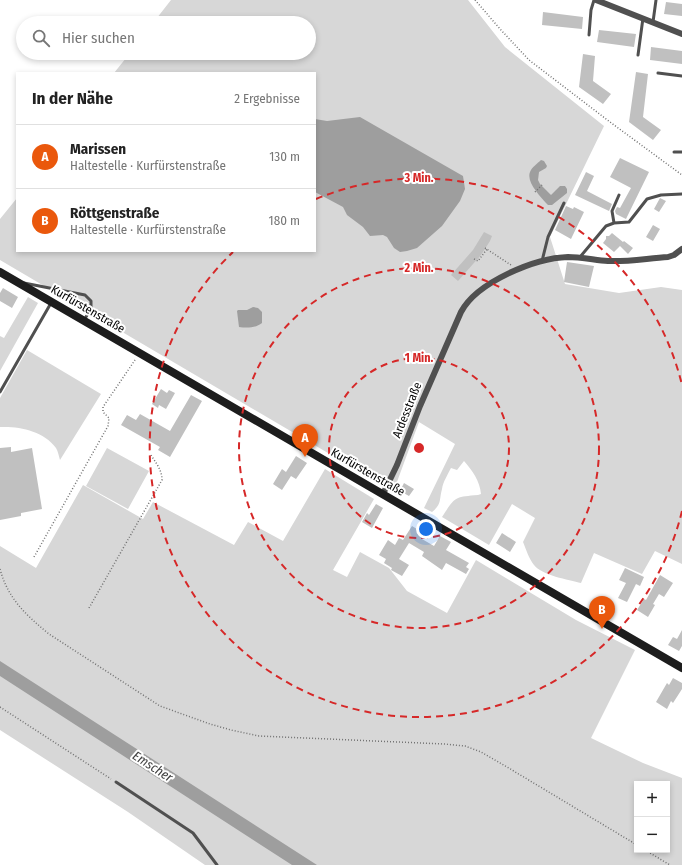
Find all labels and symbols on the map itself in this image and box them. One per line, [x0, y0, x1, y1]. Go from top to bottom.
text: 3 Min. [404, 171, 434, 185]
text: 2 Min. [404, 261, 434, 275]
street label: Kurfürstenstraße [49, 282, 127, 336]
text: 1 Min. [405, 351, 433, 365]
street label: Ardesstraße [390, 380, 424, 440]
pin: A [292, 424, 318, 457]
centre of rings [412, 441, 426, 455]
street label: Kurfürstenstraße [329, 445, 407, 499]
your location [416, 519, 436, 539]
pin: B [589, 596, 615, 629]
water label: Emscher [130, 748, 176, 785]

